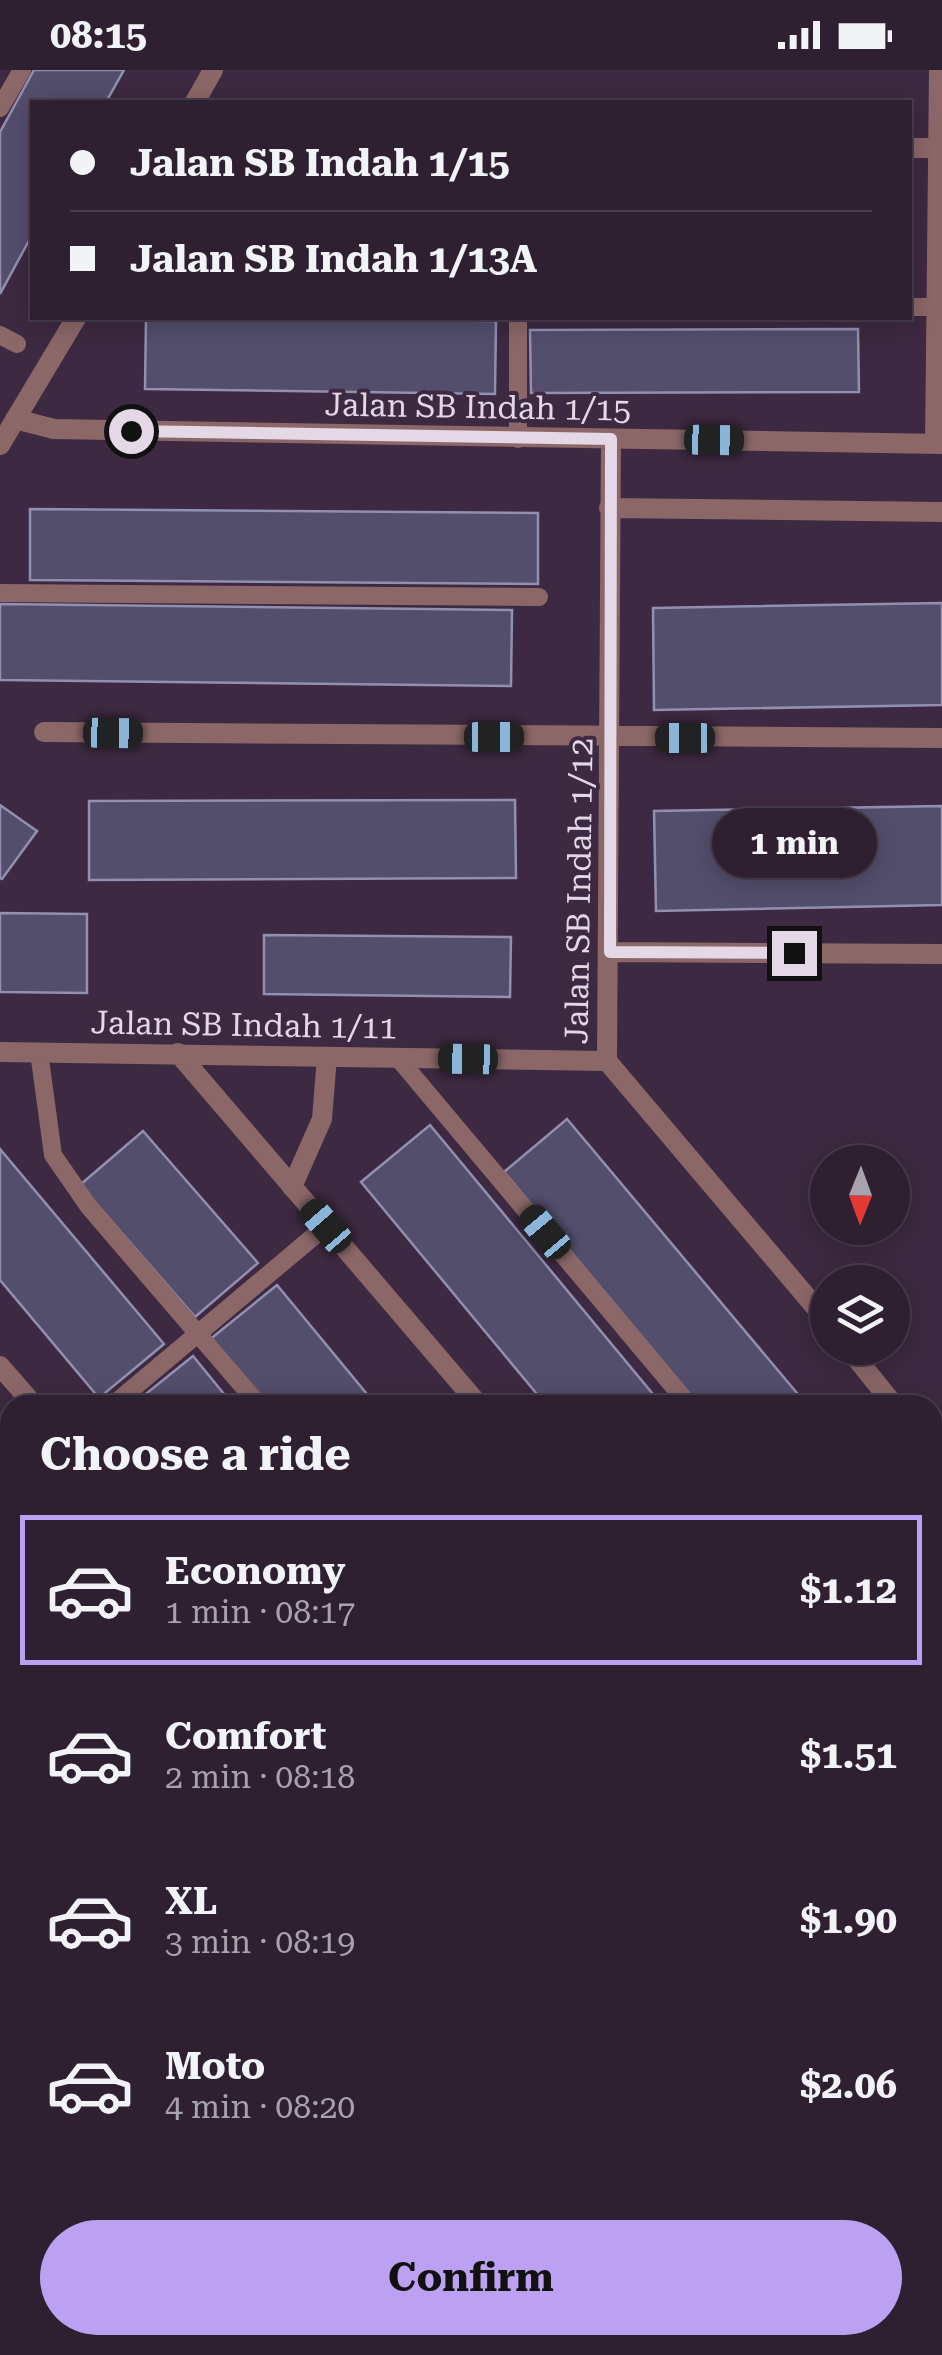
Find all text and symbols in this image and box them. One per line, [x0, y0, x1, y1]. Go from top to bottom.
text: 08:15 [50, 13, 147, 57]
text: Jalan SB Indah 1/15 [130, 141, 510, 185]
text: Jalan SB Indah 1/13A [130, 237, 537, 281]
street label: Jalan SB Indah 1/15 [324, 385, 632, 429]
route start [109, 409, 154, 454]
car [684, 424, 744, 456]
car [83, 717, 143, 749]
car [464, 722, 524, 752]
car [655, 723, 715, 753]
street label: Jalan SB Indah 1/12 [557, 737, 601, 1045]
callout: 1 min [712, 808, 876, 878]
text: 1 min [750, 824, 839, 862]
route end [772, 931, 817, 976]
street label: Jalan SB Indah 1/11 [90, 1003, 398, 1047]
car [438, 1043, 498, 1075]
north arrow [810, 1145, 910, 1245]
map controls [810, 1145, 910, 1365]
car [295, 1194, 357, 1258]
car [514, 1199, 576, 1265]
button: layers [810, 1265, 910, 1365]
text: Choose a ride [40, 1428, 351, 1481]
icon: car [45, 1545, 135, 1635]
text: Economy [165, 1549, 345, 1593]
text: $1.12 [800, 1568, 897, 1612]
text: 1 min · 08:17 [165, 1593, 355, 1631]
icon: car [45, 1710, 135, 1800]
text: Comfort [165, 1714, 326, 1758]
text: $1.51 [800, 1733, 897, 1777]
text: 2 min · 08:18 [165, 1758, 355, 1796]
icon: car [45, 1875, 135, 1965]
text: XL [165, 1879, 217, 1923]
text: $1.90 [800, 1898, 897, 1942]
text: 3 min · 08:19 [165, 1923, 355, 1961]
icon: car [45, 2040, 135, 2130]
text: Moto [165, 2044, 265, 2088]
text: $2.06 [800, 2063, 897, 2107]
text: 4 min · 08:20 [165, 2088, 355, 2126]
button: Confirm [40, 2220, 902, 2335]

